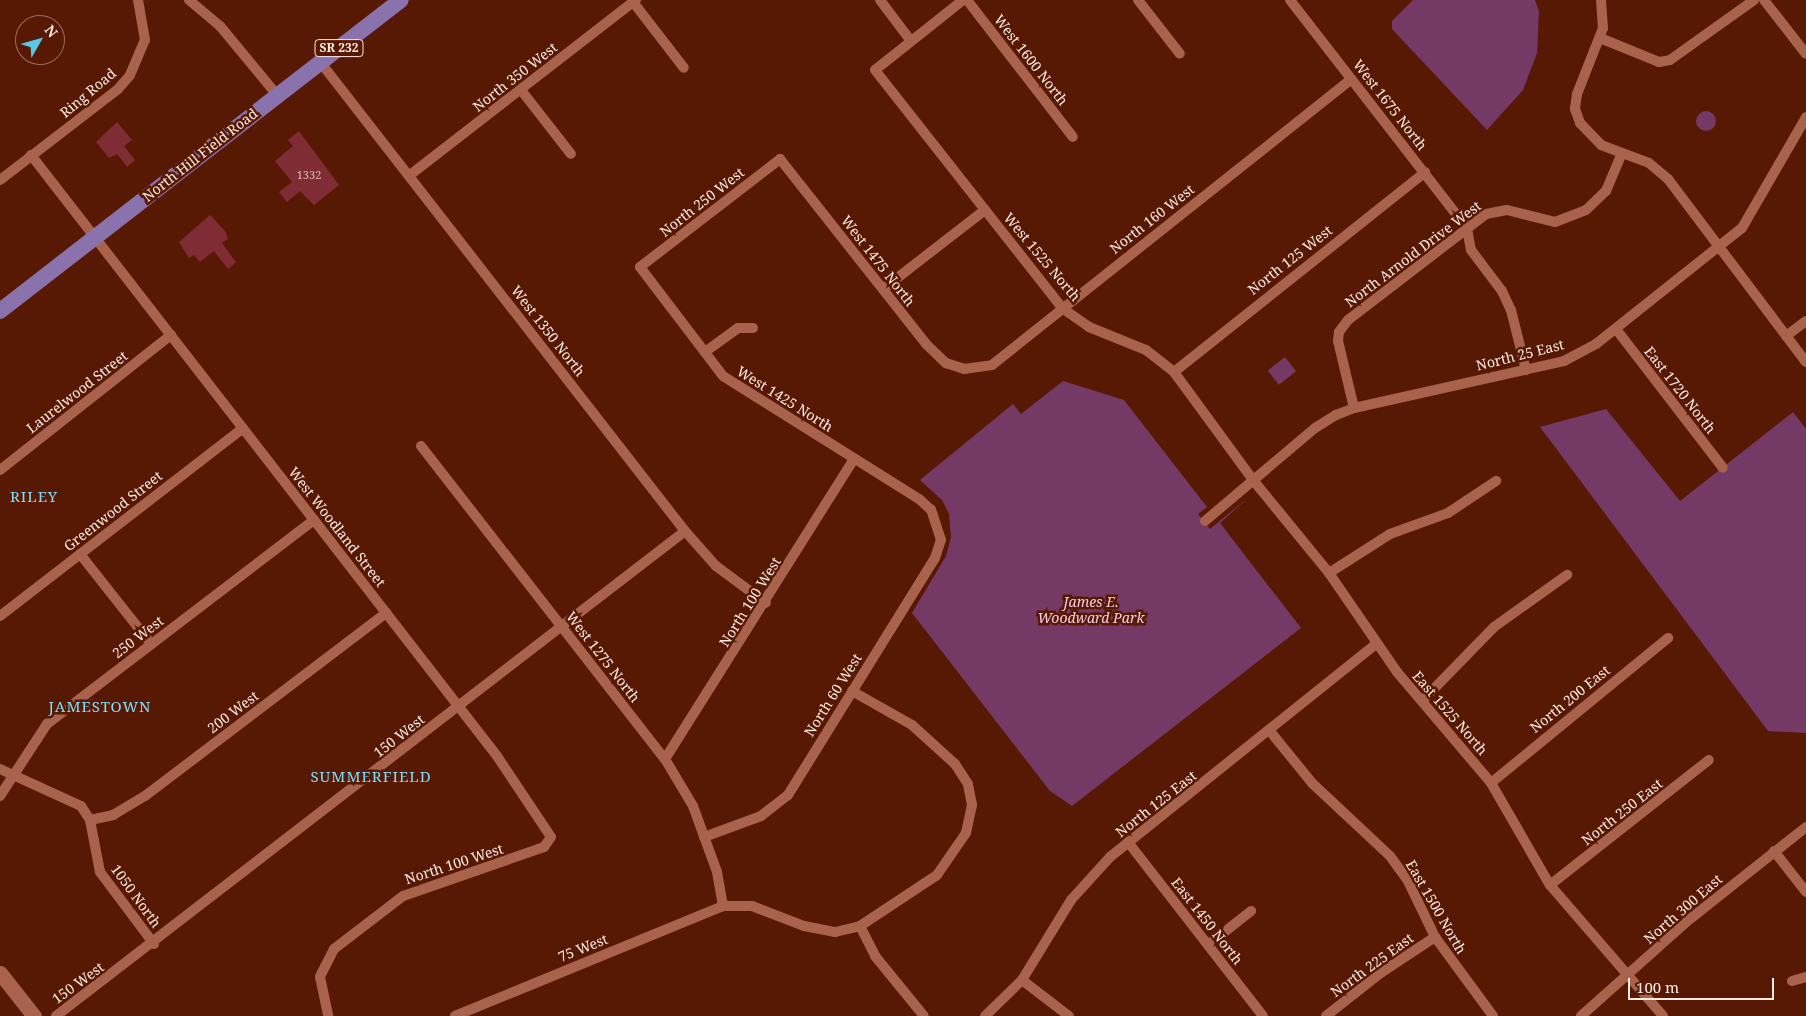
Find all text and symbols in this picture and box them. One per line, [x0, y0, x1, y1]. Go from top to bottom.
street label: West 1600 North [990, 11, 1072, 109]
north arrow [15, 15, 65, 65]
text: N [41, 21, 62, 41]
road number: SR 232 [314, 38, 364, 58]
street label: North 350 West [469, 39, 561, 115]
street label: West 1675 North [1349, 56, 1431, 154]
street label: Ring Road [57, 65, 119, 121]
street label: North Hill Field Road [139, 105, 261, 205]
street label: North 250 West [656, 164, 748, 240]
house number: 1332 [297, 168, 321, 182]
street label: North 160 West [1106, 181, 1198, 257]
street label: North Arnold Drive West [1342, 197, 1484, 311]
street label: West 1525 North [1000, 209, 1084, 305]
street label: West 1475 North [837, 212, 919, 310]
street label: North 125 West [1244, 222, 1336, 298]
street label: West 1350 North [507, 282, 589, 380]
street label: North 25 East [1474, 336, 1566, 374]
street label: East 1720 North [1641, 343, 1719, 437]
street label: Laurelwood Street [23, 347, 131, 437]
street label: West 1425 North [734, 363, 836, 435]
street label: West Woodland Street [285, 464, 389, 590]
street label: Greenwood Street [61, 467, 165, 555]
district label: RILEY [9, 488, 59, 506]
street label: North 100 West [716, 554, 784, 650]
park label: James E. Woodward Park [1038, 594, 1144, 626]
street label: West 1275 North [562, 608, 644, 706]
street label: 250 West [109, 612, 167, 662]
street label: North 60 West [801, 650, 865, 740]
street label: North 200 East [1527, 662, 1613, 736]
street label: East 1525 North [1409, 668, 1491, 758]
street label: 200 West [204, 687, 262, 737]
district label: JAMESTOWN [47, 698, 153, 716]
street label: 150 West [370, 711, 428, 761]
street label: North 125 East [1112, 767, 1200, 841]
district label: SUMMERFIELD [309, 768, 433, 786]
street label: North 250 East [1578, 775, 1666, 849]
street label: North 100 West [403, 840, 505, 888]
street label: East 1500 North [1402, 857, 1470, 957]
street label: 1050 North [107, 861, 165, 931]
street label: North 300 East [1641, 871, 1725, 947]
street label: East 1450 North [1168, 874, 1246, 968]
street label: North 225 East [1328, 929, 1416, 1001]
street label: 75 West [556, 931, 610, 965]
street label: 150 West [49, 959, 107, 1007]
scale bar [1631, 968, 1777, 1000]
text: 100 m [1636, 977, 1679, 997]

